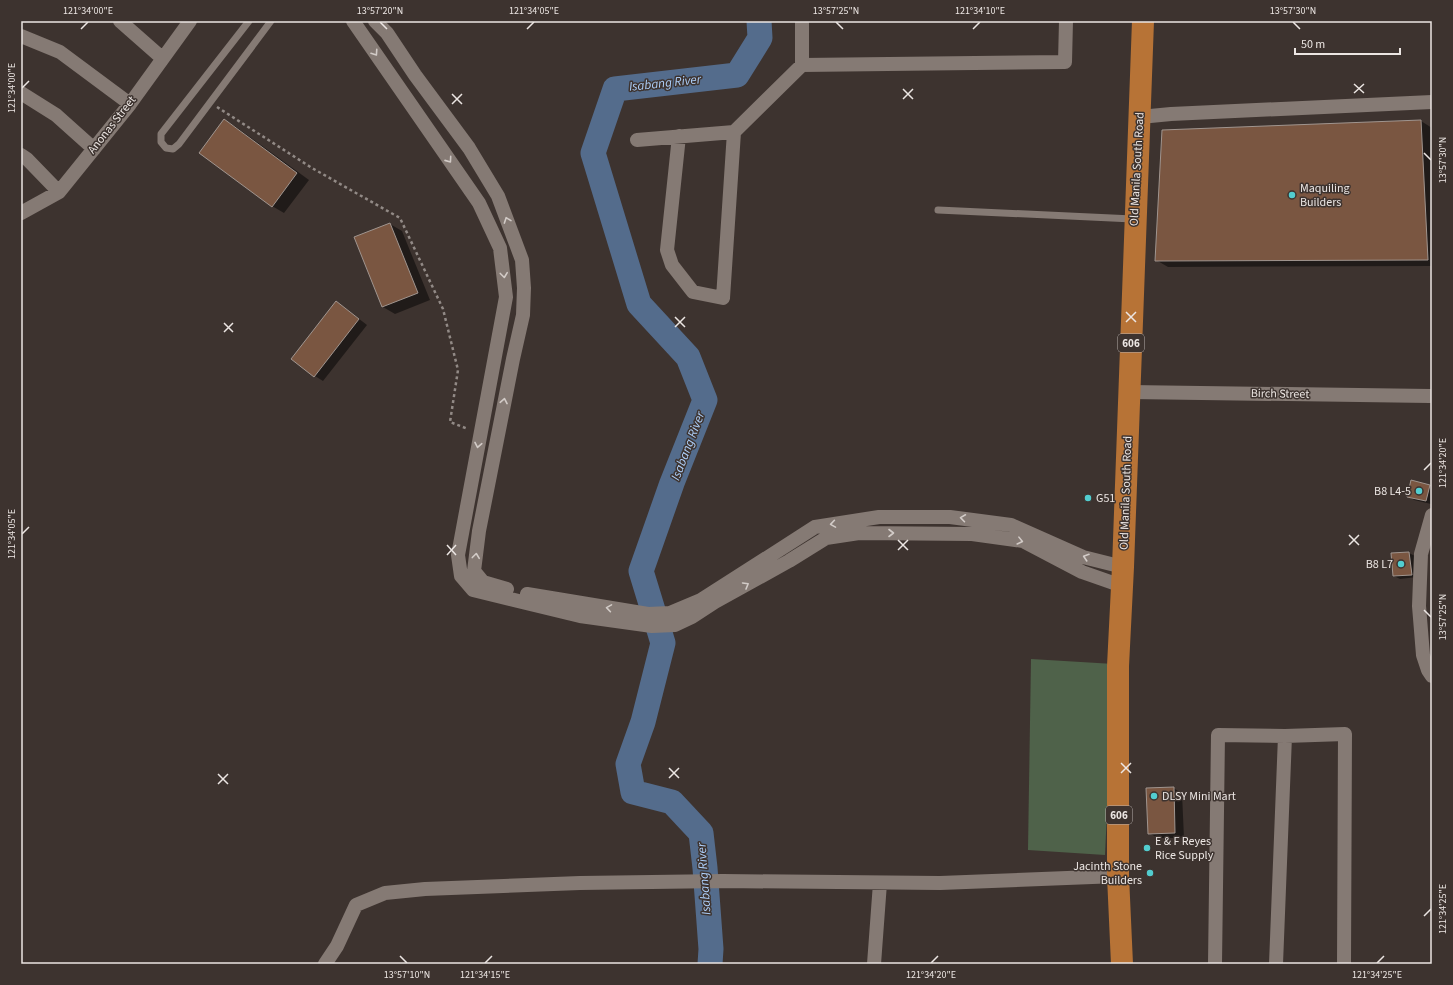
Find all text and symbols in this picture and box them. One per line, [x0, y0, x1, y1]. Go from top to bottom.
text: 121°34'00"E [63, 4, 113, 18]
text: 13°57'20"N [357, 4, 403, 18]
text: 121°34'05"E [509, 4, 559, 18]
text: 13°57'25"N [813, 4, 859, 18]
text: 121°34'10"E [955, 4, 1005, 18]
text: 13°57'30"N [1270, 4, 1316, 18]
scale bar [1295, 30, 1400, 56]
text: 50 m [1301, 36, 1325, 53]
one-way arrow [370, 49, 377, 56]
text: 121°34'00"E [5, 63, 19, 113]
water label: Isabang River [628, 70, 703, 96]
street label: Anonas Street [84, 92, 140, 158]
street label: Old Manila South Road [1126, 112, 1148, 226]
text: 13°57'30"N [1436, 137, 1450, 183]
one-way arrow [444, 156, 452, 163]
place label: Maquiling Builders [1300, 180, 1350, 211]
marker: Maquiling Builders [1287, 190, 1297, 200]
one-way arrow [503, 216, 511, 223]
one-way arrow [499, 272, 508, 279]
road number: 606 [1118, 334, 1144, 352]
street label: Birch Street [1251, 385, 1309, 403]
one-way arrow [499, 398, 508, 404]
water label: Isabang River [667, 408, 710, 483]
street label: Old Manila South Road [1116, 436, 1136, 550]
text: 121°34'20"E [1436, 438, 1450, 488]
one-way arrow [474, 441, 482, 448]
place label: B8 L4-5 [1374, 483, 1411, 500]
marker: B8 L4-5 [1414, 486, 1424, 496]
place label: G51 [1096, 490, 1115, 507]
marker: G51 [1083, 493, 1093, 503]
text: 121°34'05"E [5, 509, 19, 559]
one-way arrow [960, 514, 966, 523]
one-way arrow [830, 519, 836, 528]
one-way arrow [888, 529, 894, 537]
one-way arrow [1017, 537, 1023, 545]
one-way arrow [471, 553, 480, 559]
one-way arrow [1082, 553, 1089, 562]
place label: B8 L7 [1366, 556, 1393, 573]
marker: B8 L7 [1396, 559, 1406, 569]
one-way arrow [742, 583, 749, 590]
text: 13°57'25"N [1436, 594, 1450, 640]
one-way arrow [606, 604, 612, 613]
place label: DLSY Mini Mart [1162, 788, 1236, 805]
marker: DLSY Mini Mart [1149, 791, 1159, 801]
road number: 606 [1106, 806, 1132, 824]
place label: E & F Reyes Rice Supply [1155, 833, 1214, 864]
water label: Isabang River [692, 842, 716, 916]
marker: E & F Reyes Rice Supply [1142, 843, 1152, 853]
place label: Jacinth Stone Builders [1073, 858, 1142, 889]
marker: Jacinth Stone Builders [1145, 868, 1155, 878]
text: 121°34'25"E [1436, 884, 1450, 934]
text: 13°57'10"N [384, 968, 430, 982]
text: 121°34'15"E [460, 968, 510, 982]
text: 121°34'20"E [906, 968, 956, 982]
text: 121°34'25"E [1352, 968, 1402, 982]

